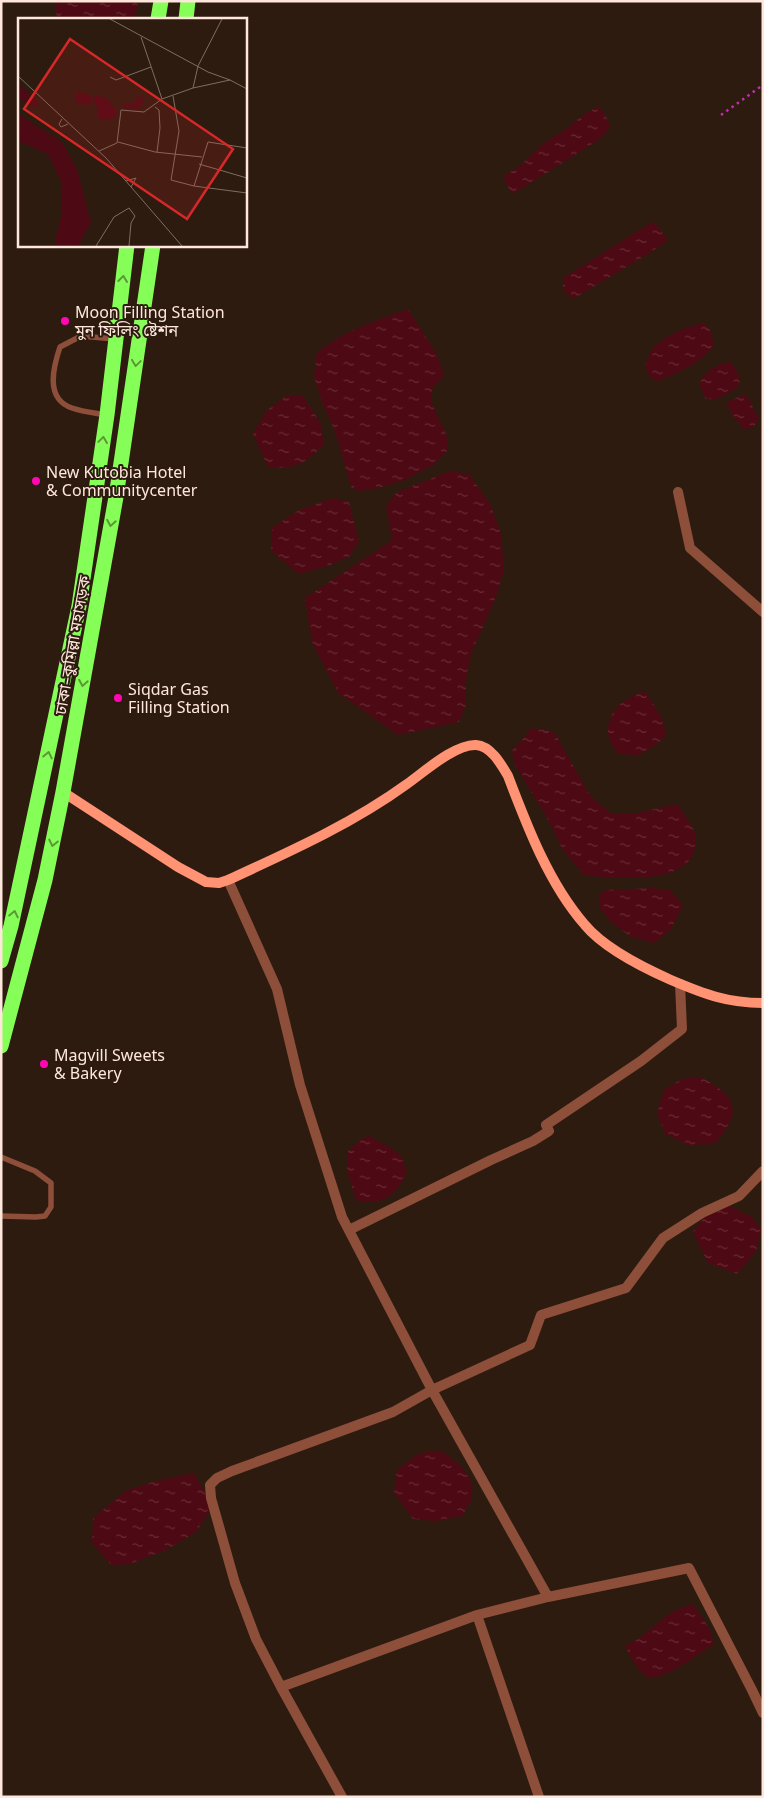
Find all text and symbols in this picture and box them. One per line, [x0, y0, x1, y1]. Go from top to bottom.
inset map [18, 18, 246, 246]
one-way arrow [117, 275, 128, 283]
place label: Moon Filling Station মুন ফিলিং ষ্টেশন [74, 301, 225, 341]
marker: Moon Filling Station মুন ফিলিং ষ্টেশন [59, 315, 71, 327]
one-way arrow [131, 358, 141, 367]
one-way arrow [97, 436, 108, 444]
place label: New Kutobia Hotel & Communitycenter [46, 461, 198, 501]
marker: New Kutobia Hotel & Communitycenter [30, 475, 42, 487]
one-way arrow [107, 519, 117, 528]
street label: ঢাকা–কুমিল্লা মহাসড়ক [49, 573, 95, 717]
place label: Siqdar Gas Filling Station [128, 678, 230, 718]
one-way arrow [78, 679, 88, 688]
marker: Siqdar Gas Filling Station [112, 692, 124, 704]
one-way arrow [42, 751, 53, 760]
one-way arrow [48, 838, 58, 847]
one-way arrow [8, 910, 19, 919]
place label: Magvill Sweets & Bakery [54, 1044, 165, 1084]
marker: Magvill Sweets & Bakery [38, 1058, 50, 1070]

